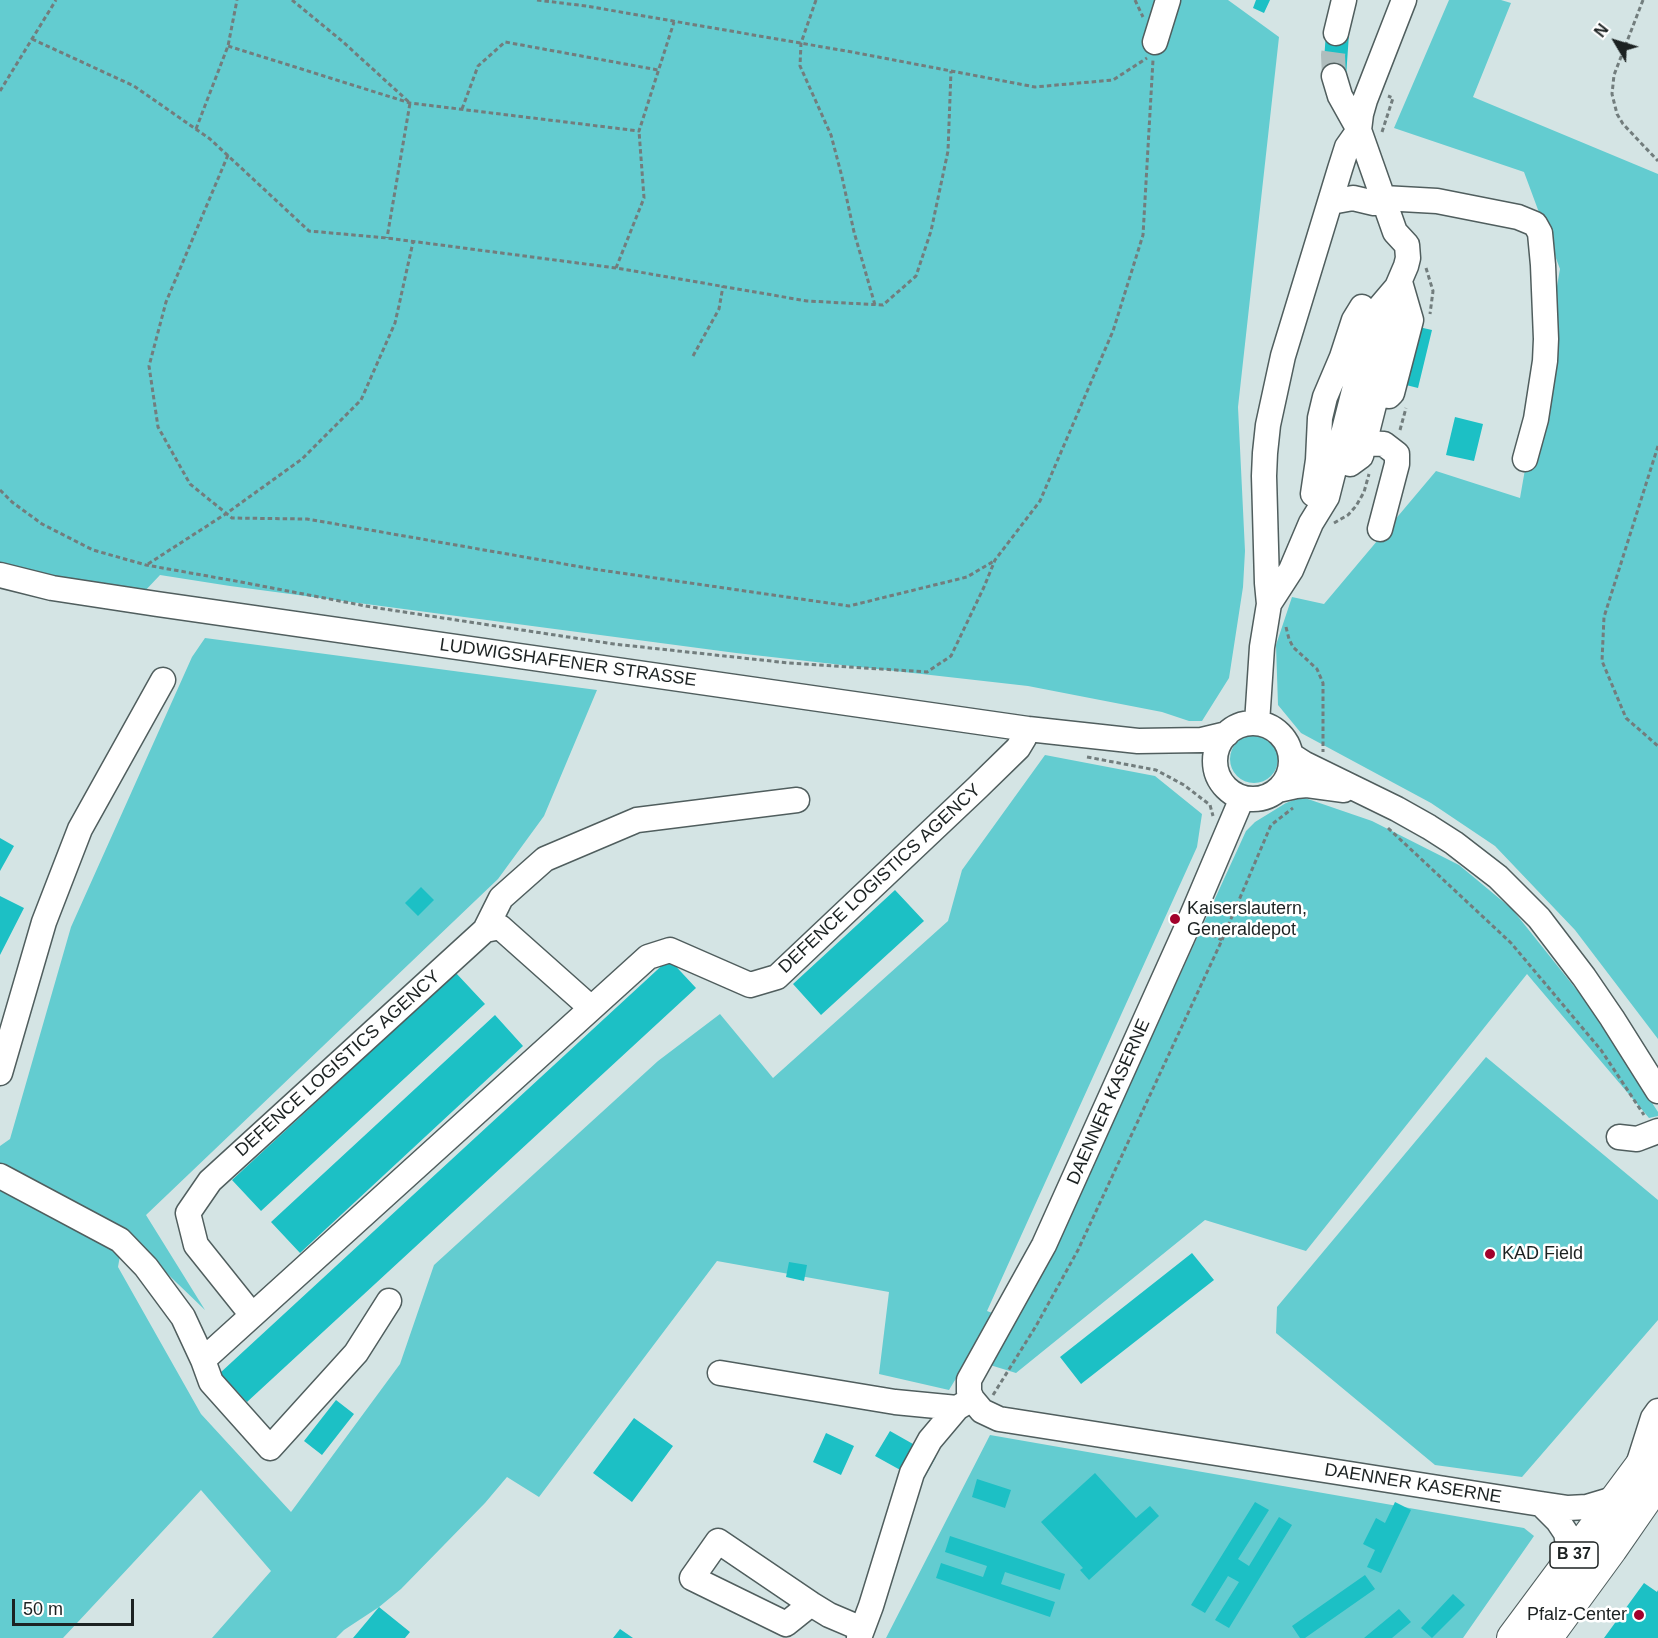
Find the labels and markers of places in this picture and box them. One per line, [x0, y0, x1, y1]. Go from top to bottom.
place label: Kaiserslautern, Generaldepot [1187, 898, 1307, 940]
marker: Kaiserslautern, Generaldepot [1168, 912, 1182, 926]
place label: KAD Field [1502, 1243, 1583, 1265]
marker: KAD Field [1483, 1247, 1497, 1261]
place label: Pfalz-Center [1527, 1604, 1627, 1626]
marker: Pfalz-Center [1632, 1608, 1646, 1622]

